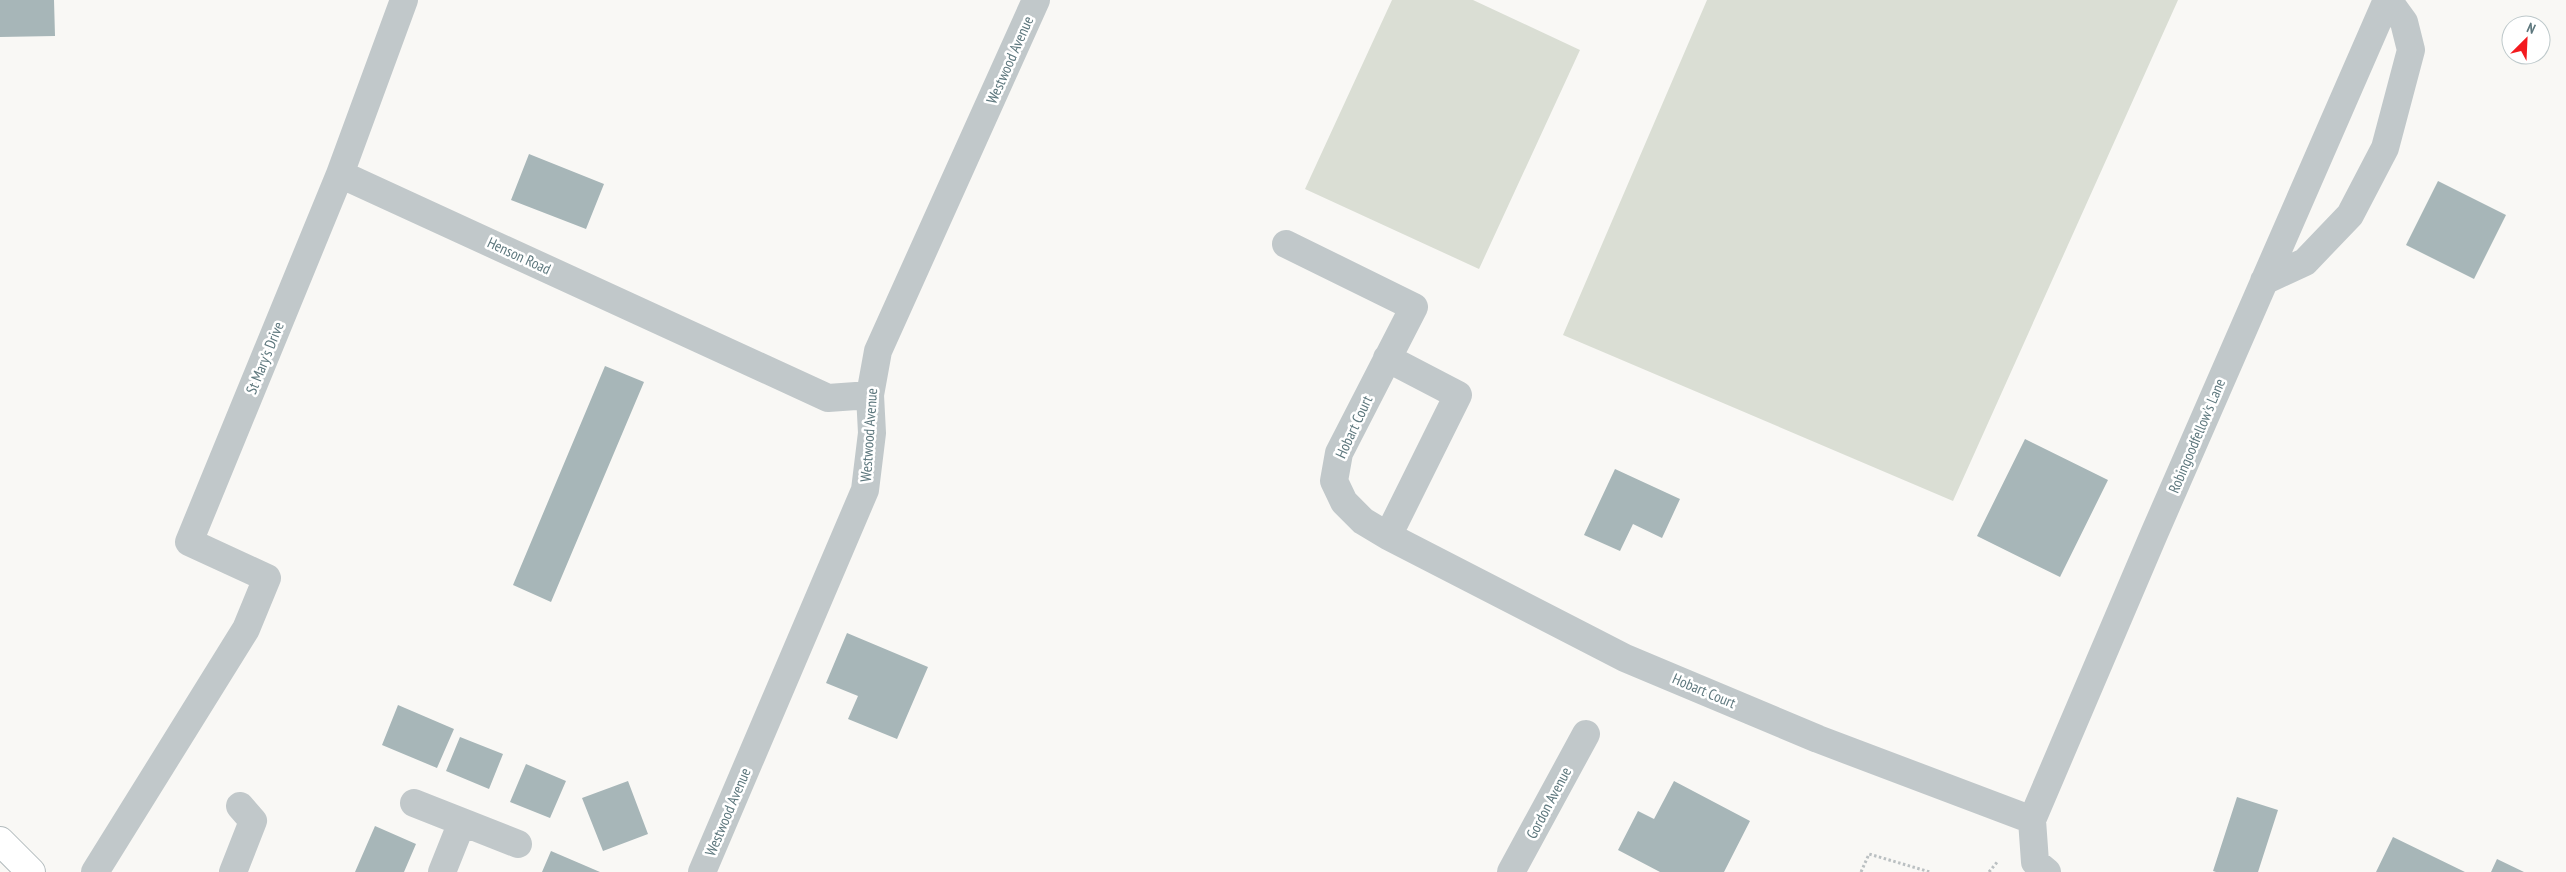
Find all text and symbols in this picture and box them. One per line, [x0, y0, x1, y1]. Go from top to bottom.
street label: Westwood Avenue [982, 13, 1037, 107]
north arrow [2501, 15, 2551, 65]
text: N [2524, 18, 2538, 38]
street label: Henson Road [485, 233, 554, 278]
street label: St Mary's Drive [241, 319, 288, 397]
street label: Robingoodfellow's Lane [2164, 376, 2229, 496]
street label: Westwood Avenue [856, 388, 881, 482]
street label: Hobart Court [1331, 392, 1376, 461]
street label: Hobart Court [1670, 669, 1739, 712]
street label: Gordon Avenue [1522, 764, 1575, 842]
street label: Westwood Avenue [700, 765, 755, 859]

